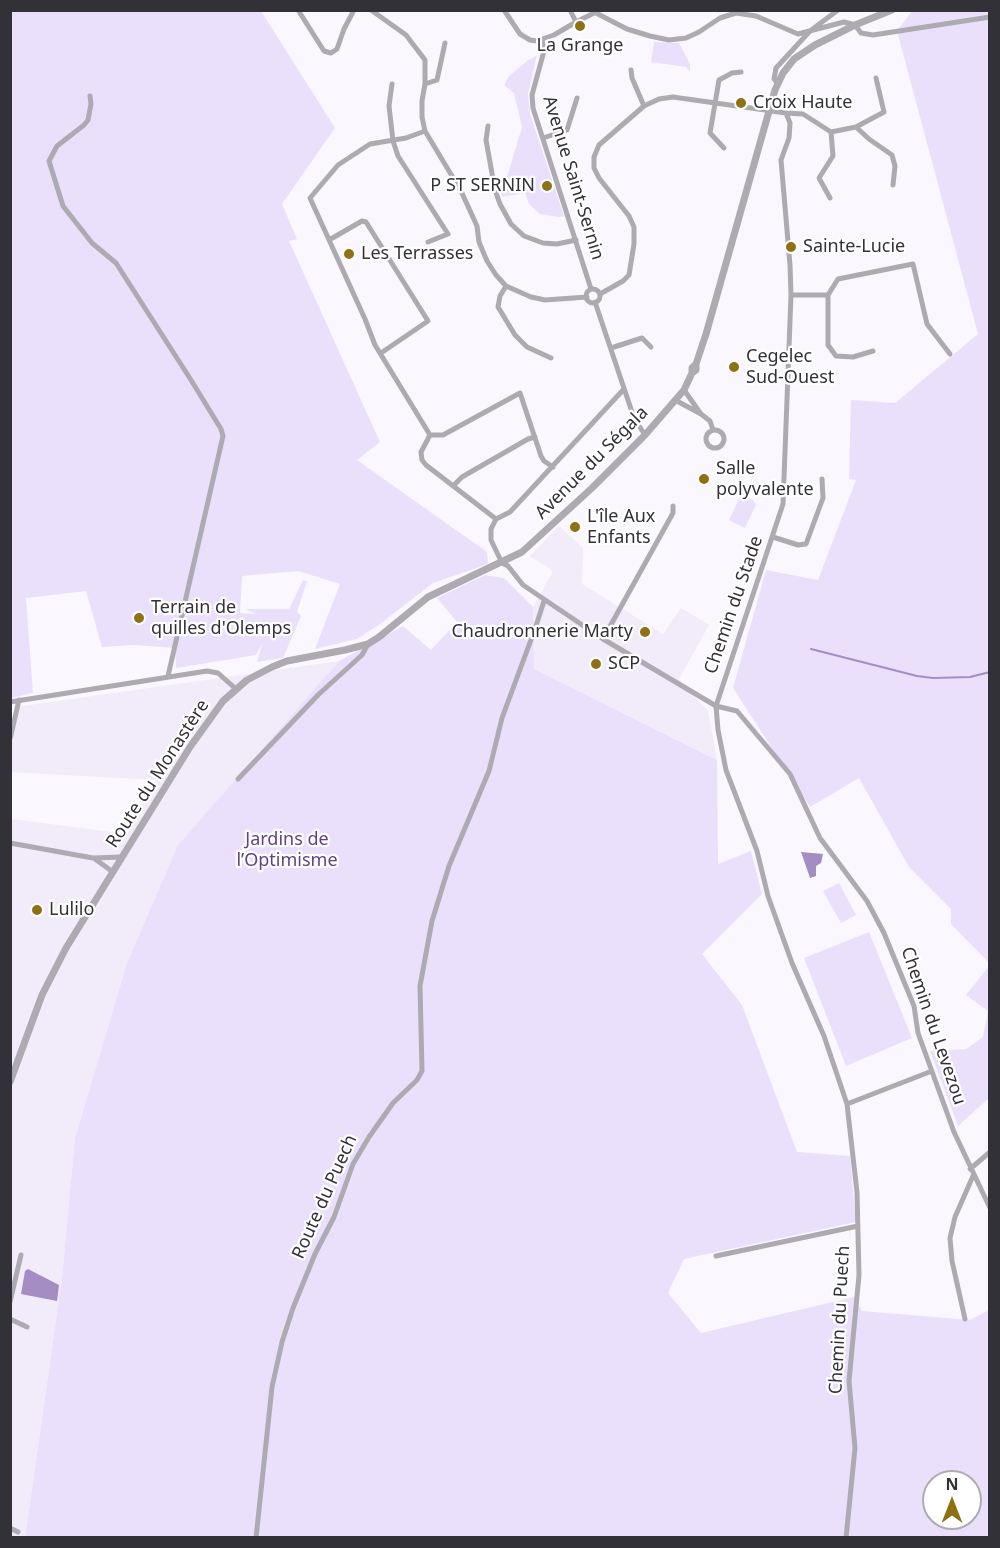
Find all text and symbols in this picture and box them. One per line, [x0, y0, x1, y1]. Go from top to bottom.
marker: La Grange [573, 19, 587, 33]
place label: La Grange [537, 35, 623, 57]
place label: Croix Haute [753, 92, 852, 114]
street label: Avenue Saint-Sernin [538, 93, 608, 263]
marker: Croix Haute [734, 96, 748, 110]
place label: P ST SERNIN [430, 175, 535, 197]
marker: P ST SERNIN [540, 179, 554, 193]
place label: Sainte-Lucie [803, 236, 905, 258]
marker: Sainte-Lucie [784, 240, 798, 254]
place label: Les Terrasses [361, 243, 473, 265]
marker: Les Terrasses [342, 247, 356, 261]
place label: Cegelec Sud-Ouest [746, 346, 834, 388]
marker: Cegelec Sud-Ouest [727, 360, 741, 374]
street label: Avenue du Ségala [531, 402, 653, 524]
place label: Salle polyvalente [716, 458, 814, 500]
marker: Salle polyvalente [697, 472, 711, 486]
place label: L'île Aux Enfants [587, 506, 655, 548]
marker: L'île Aux Enfants [568, 520, 582, 534]
street label: Chemin du Stade [700, 533, 768, 677]
place label: Terrain de quilles d'Olemps [151, 597, 291, 640]
marker: Terrain de quilles d'Olemps [132, 611, 146, 625]
place label: Chaudronnerie Marty [451, 621, 633, 643]
marker: Chaudronnerie Marty [638, 625, 652, 639]
place label: SCP [608, 653, 640, 675]
marker: SCP [589, 657, 603, 671]
street label: Route du Monastère [102, 696, 214, 852]
park label: Jardins de l’Optimisme [236, 829, 338, 872]
place label: Lulilo [49, 899, 94, 921]
marker: Lulilo [30, 903, 44, 917]
street label: Chemin du Levezou [896, 944, 970, 1108]
street label: Route du Puech [288, 1132, 362, 1262]
street label: Chemin du Puech [825, 1245, 855, 1395]
north arrow [922, 1470, 982, 1530]
text: N [945, 1473, 959, 1495]

